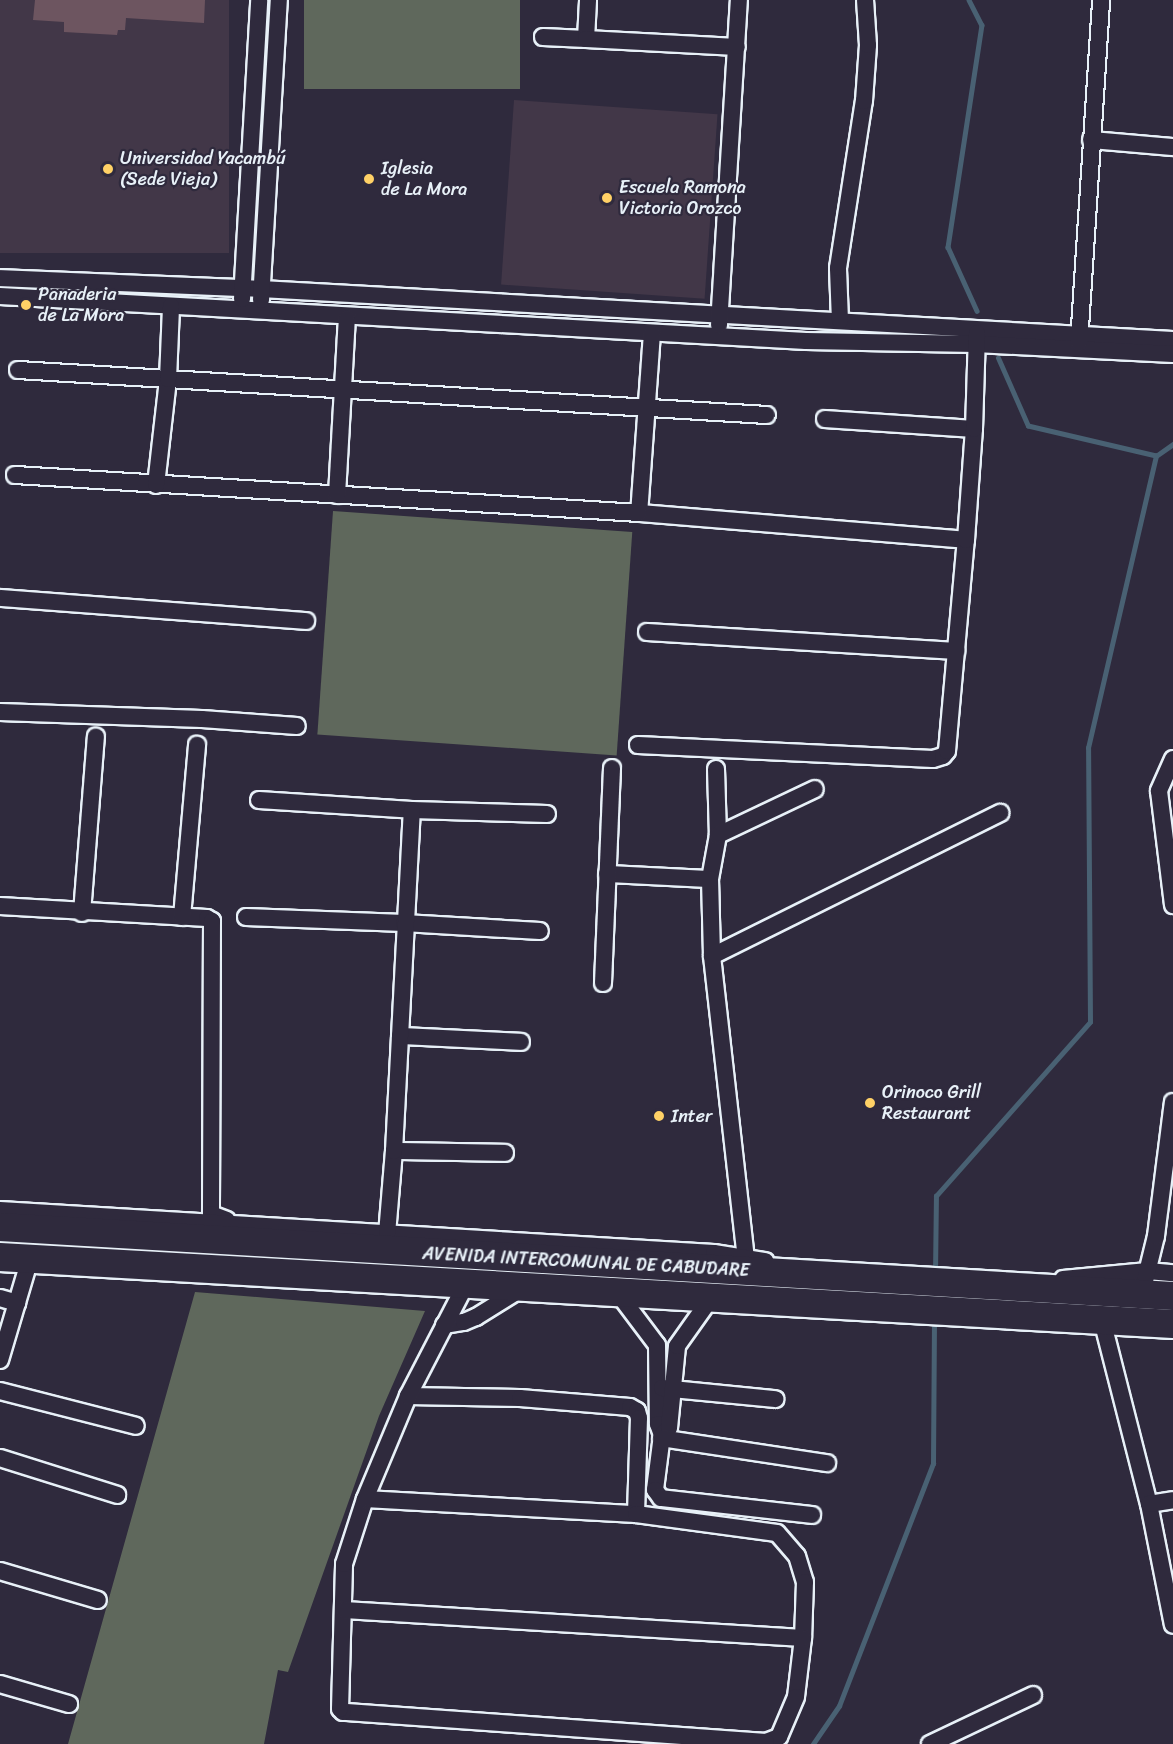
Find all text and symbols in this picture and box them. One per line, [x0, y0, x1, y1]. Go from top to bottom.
place label: Universidad Yacambú (Sede Vieja) [120, 148, 286, 190]
place label: Iglesia de La Mora [381, 158, 467, 201]
marker: Universidad Yacambú (Sede Vieja) [101, 162, 115, 176]
marker: Iglesia de La Mora [362, 172, 376, 186]
place label: Escuela Ramona Victoria Orozco [619, 177, 746, 219]
marker: Escuela Ramona Victoria Orozco [600, 191, 614, 205]
place label: Panaderia de La Mora [38, 284, 124, 326]
marker: Panaderia de La Mora [19, 298, 33, 312]
place label: Orinoco Grill Restaurant [882, 1082, 981, 1124]
marker: Orinoco Grill Restaurant [863, 1096, 877, 1110]
place label: Inter [671, 1105, 712, 1127]
marker: Inter [652, 1109, 666, 1123]
street label: AVENIDA INTERCOMUNAL DE CABUDARE [420, 1243, 752, 1281]

